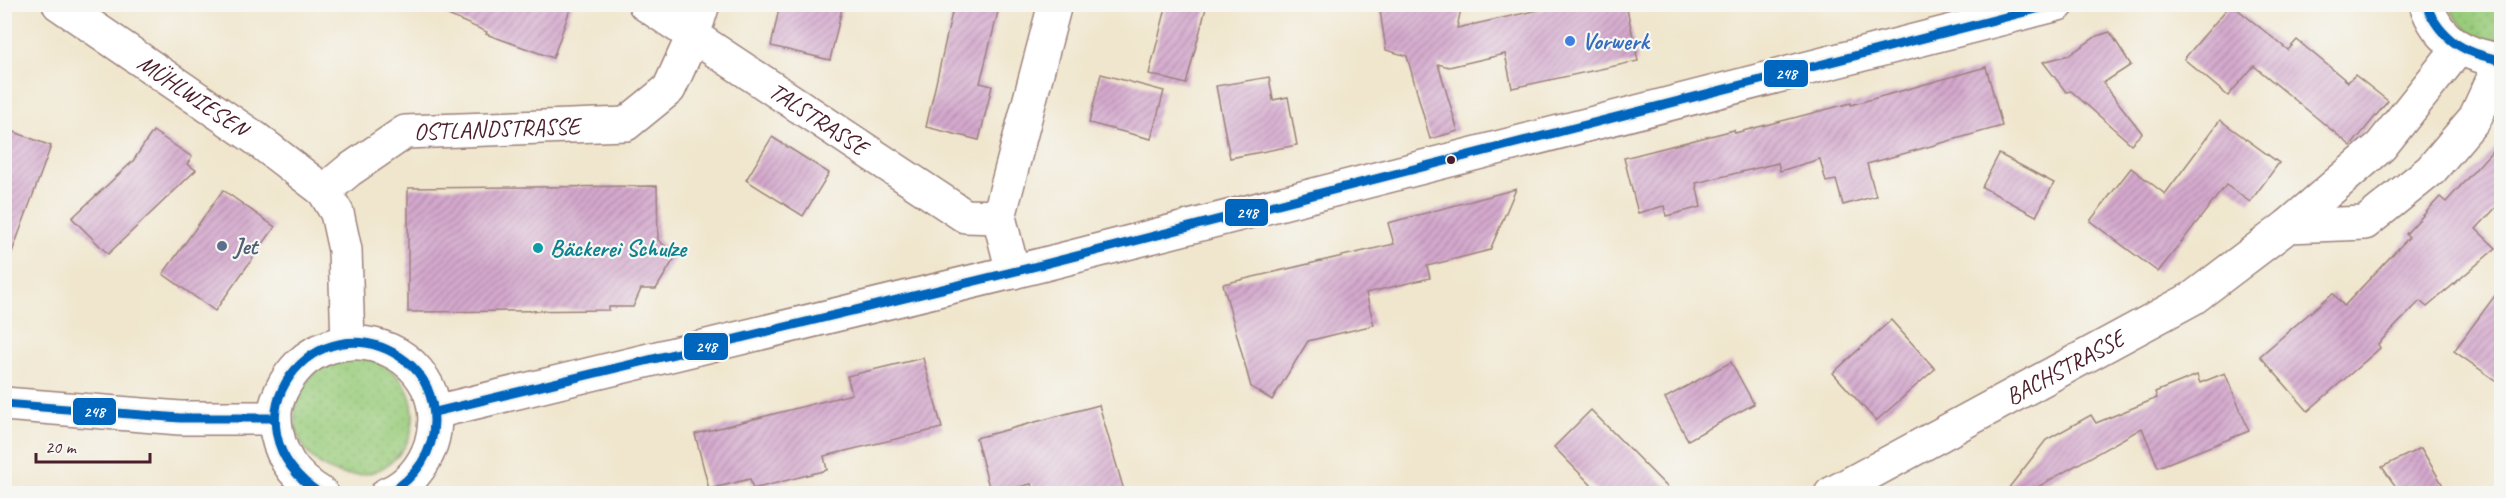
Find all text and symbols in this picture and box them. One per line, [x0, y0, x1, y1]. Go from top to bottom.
place label: Vorwerk [1582, 26, 1650, 56]
marker: Vorwerk [1563, 34, 1577, 48]
street label: MÜHLWIESEN [132, 47, 256, 145]
line badge: 248 [1763, 59, 1809, 88]
text: 248 [1775, 64, 1799, 84]
street label: TALSTRASSE [763, 75, 876, 164]
street label: OSTLANDSTRASSE [413, 111, 583, 147]
unlabelled marker [1445, 154, 1457, 166]
line badge: 248 [1224, 198, 1269, 227]
text: 248 [1236, 203, 1260, 223]
place label: Jet [232, 231, 260, 261]
place label: Bäckerei Schulze [550, 233, 688, 263]
marker: Jet [215, 239, 229, 253]
marker: Bäckerei Schulze [531, 241, 545, 255]
street label: BACHSTRASSE [2000, 322, 2132, 412]
line badge: 248 [683, 332, 729, 361]
text: 248 [695, 337, 719, 357]
line badge: 248 [72, 397, 117, 426]
text: 248 [83, 402, 107, 422]
scale bar [36, 426, 150, 464]
text: 20 m [45, 436, 78, 458]

